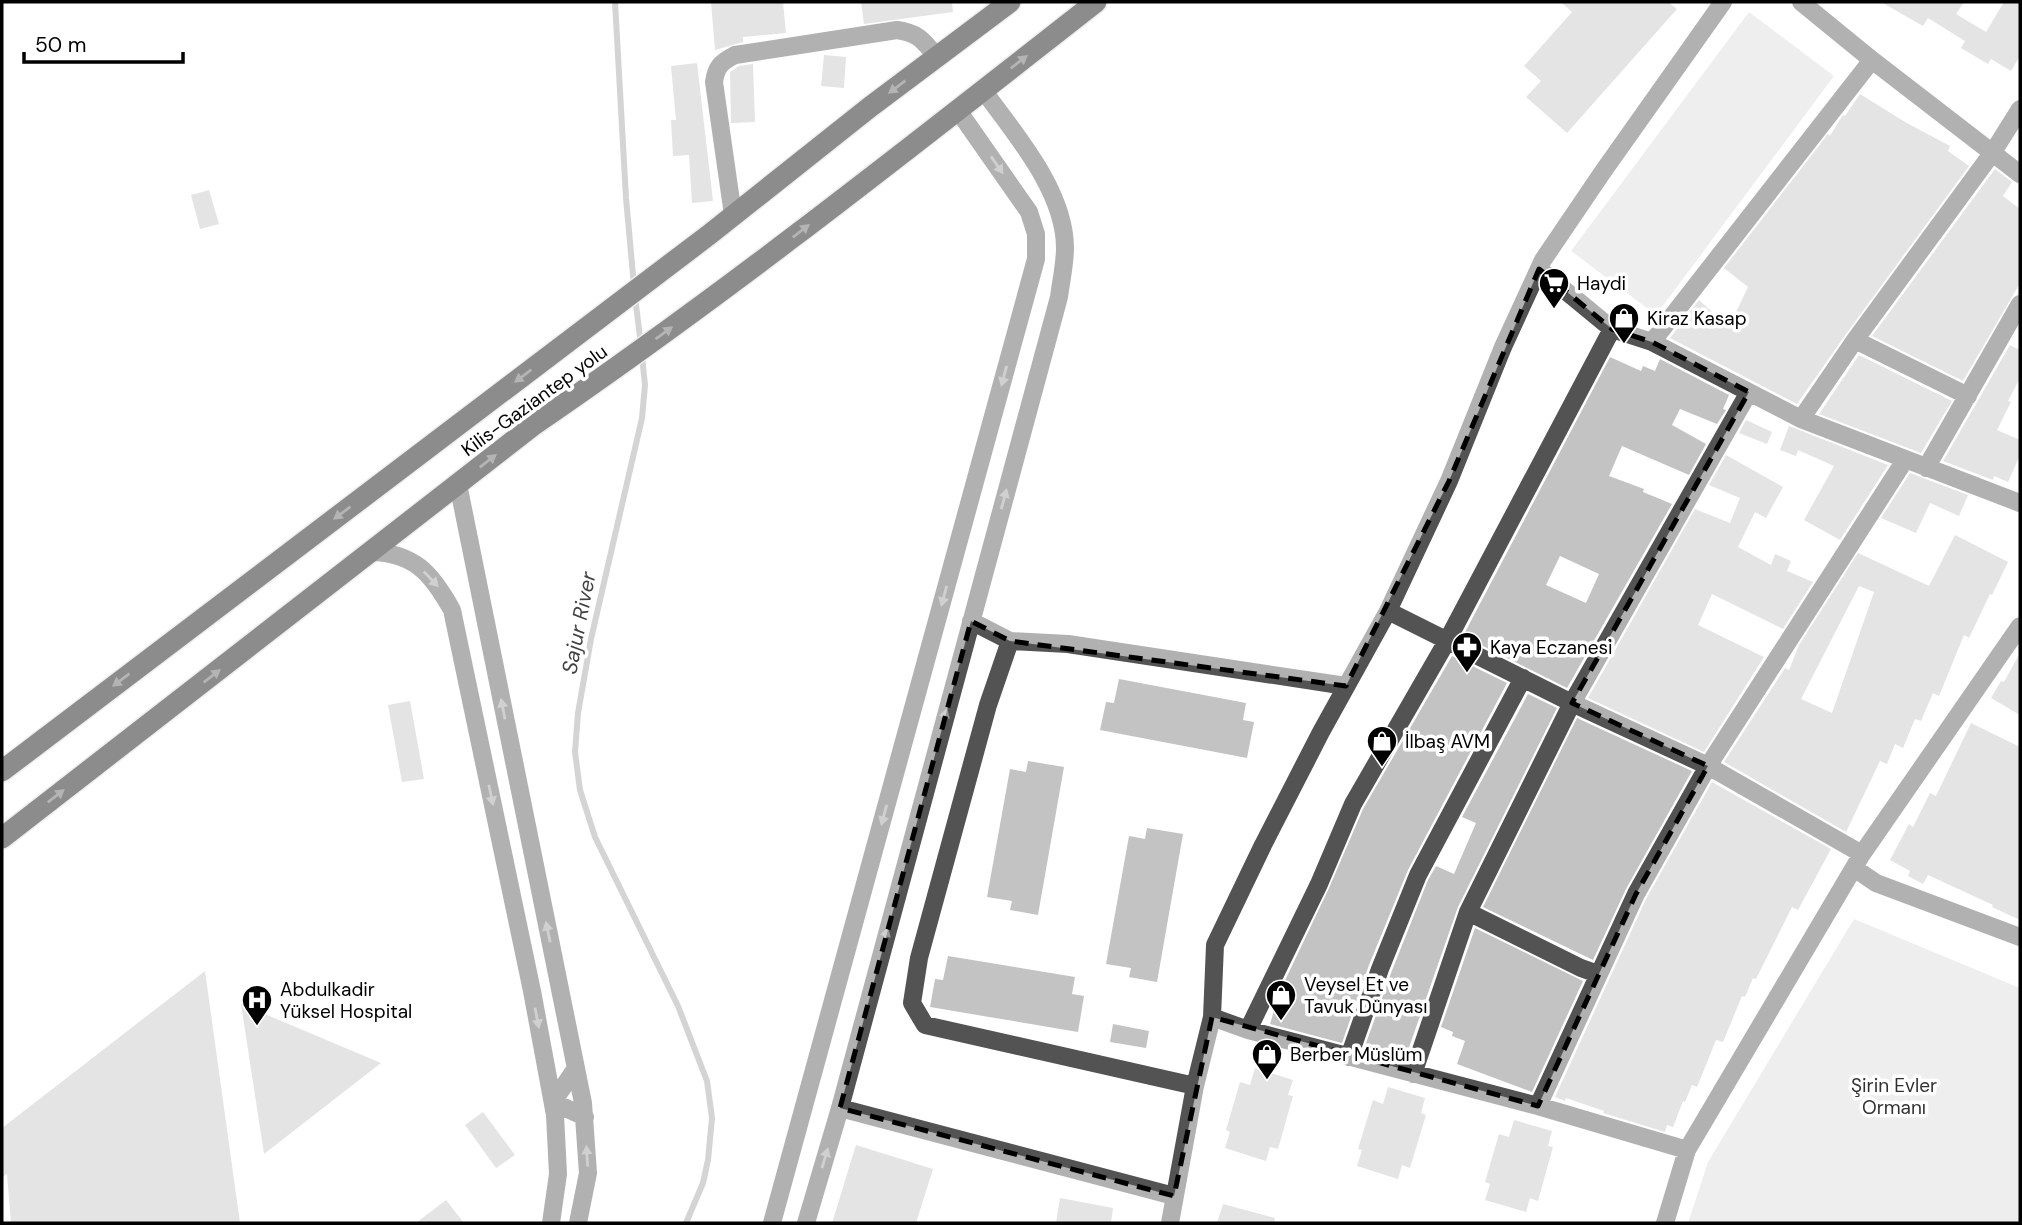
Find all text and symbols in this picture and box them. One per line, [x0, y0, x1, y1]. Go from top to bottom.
scale bar [24, 21, 184, 65]
text: 50 m [35, 31, 86, 59]
one-way arrow [1010, 54, 1028, 69]
one-way arrow [888, 79, 906, 93]
one-way arrow [990, 155, 1004, 174]
one-way arrow [792, 224, 809, 239]
supermarket icon: Haydi [1537, 266, 1571, 310]
place label: Haydi [1577, 271, 1626, 296]
shop icon: Kiraz Kasap [1607, 301, 1641, 345]
place label: Kiraz Kasap [1647, 306, 1747, 331]
one-way arrow [655, 326, 673, 340]
street label: Kilis-Gaziantep yolu [456, 339, 612, 462]
one-way arrow [998, 366, 1009, 388]
one-way arrow [514, 368, 532, 382]
one-way arrow [478, 453, 496, 468]
one-way arrow [1000, 488, 1010, 509]
one-way arrow [333, 506, 351, 520]
water label: Sajur River [555, 568, 603, 676]
one-way arrow [422, 570, 438, 587]
one-way arrow [938, 585, 949, 607]
pharmacy icon: Kaya Eczanesi [1450, 630, 1484, 674]
place label: Kaya Eczanesi [1490, 635, 1613, 660]
one-way arrow [202, 668, 220, 683]
one-way arrow [113, 673, 131, 688]
one-way arrow [497, 698, 508, 720]
one-way arrow [940, 708, 950, 729]
shop icon: İlbaş AVM [1365, 724, 1399, 768]
place label: İlbaş AVM [1405, 729, 1490, 754]
one-way arrow [485, 784, 496, 806]
one-way arrow [46, 789, 64, 804]
one-way arrow [878, 805, 889, 827]
one-way arrow [542, 921, 553, 943]
one-way arrow [880, 927, 891, 949]
place label: Veysel Et ve Tavuk Dünyası [1304, 972, 1427, 1019]
place label: Abdulkadir Yüksel Hospital [280, 977, 412, 1024]
shop icon: Veysel Et ve Tavuk Dünyası [1264, 978, 1298, 1022]
hospital icon: Abdulkadir Yüksel Hospital [240, 983, 274, 1027]
one-way arrow [532, 1007, 543, 1029]
shop icon: Berber Müslüm [1250, 1037, 1284, 1081]
place label: Berber Müslüm [1290, 1042, 1423, 1067]
park label: Şirin Evler Ormanı [1851, 1073, 1937, 1120]
one-way arrow [581, 1145, 592, 1167]
one-way arrow [820, 1147, 831, 1168]

